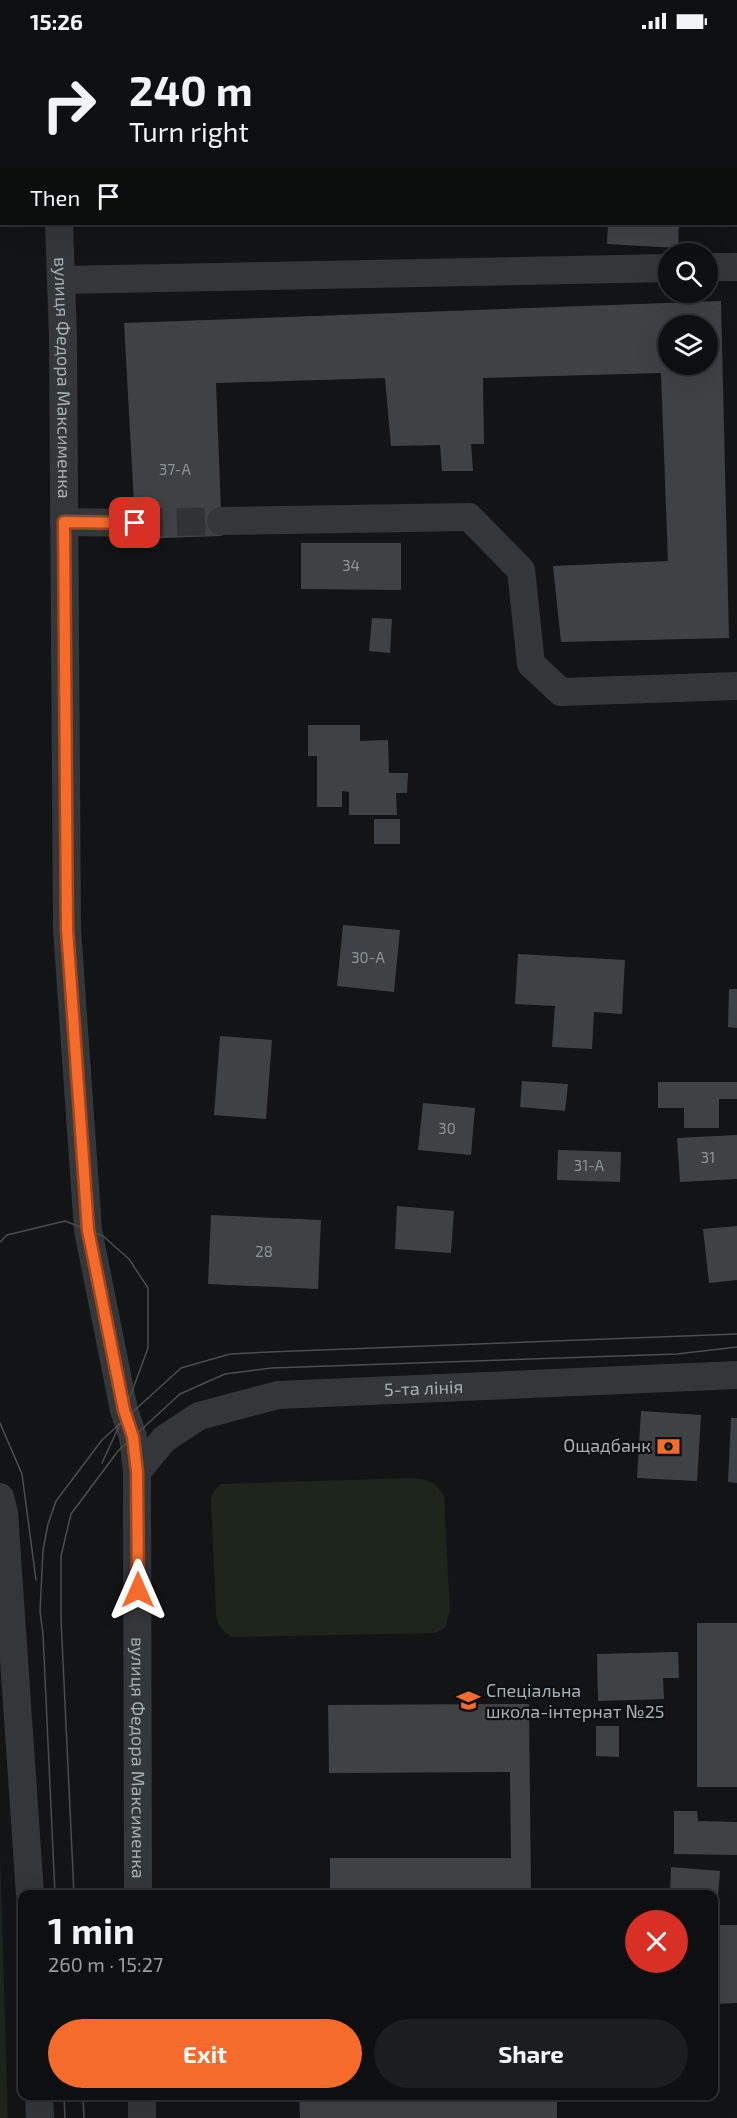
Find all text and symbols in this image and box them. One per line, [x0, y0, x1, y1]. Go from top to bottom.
text: 15:26 [30, 8, 83, 34]
text: 240 m [129, 64, 253, 114]
icon: right [30, 66, 108, 144]
text: Turn right [129, 115, 249, 147]
icon: arrive [92, 180, 125, 213]
text: Then [30, 184, 80, 210]
map controls [658, 243, 718, 375]
button: search [658, 243, 718, 303]
street label: вулиця Федора Максименка [50, 257, 76, 499]
button: layers [658, 315, 718, 375]
house number: 37-А [159, 460, 192, 478]
pin [109, 497, 160, 548]
icon: arrive [118, 506, 151, 539]
house number: 34 [342, 556, 360, 574]
house number: 30-А [351, 948, 385, 966]
house number: 30 [438, 1119, 456, 1137]
house number: 31 [701, 1148, 715, 1166]
house number: 31-А [574, 1156, 605, 1174]
house number: 28 [255, 1242, 273, 1260]
street label: 5-та лінія [383, 1375, 464, 1400]
bank icon: Ощадбанк [656, 1433, 682, 1459]
place label: Ощадбанк [563, 1434, 651, 1456]
position arrow [106, 1558, 170, 1622]
street label: вулиця Федора Максименка [127, 1637, 150, 1879]
place label: Спеціальна школа-інтернат №25 [486, 1679, 664, 1722]
school or university icon: Спеціальна школа-інтернат №25 [455, 1688, 481, 1714]
text: 1 min [48, 1908, 135, 1951]
button: close [625, 1910, 688, 1973]
text: 260 m · 15:27 [48, 1952, 163, 1976]
button: Exit [48, 2019, 362, 2088]
button: Share [374, 2019, 688, 2088]

